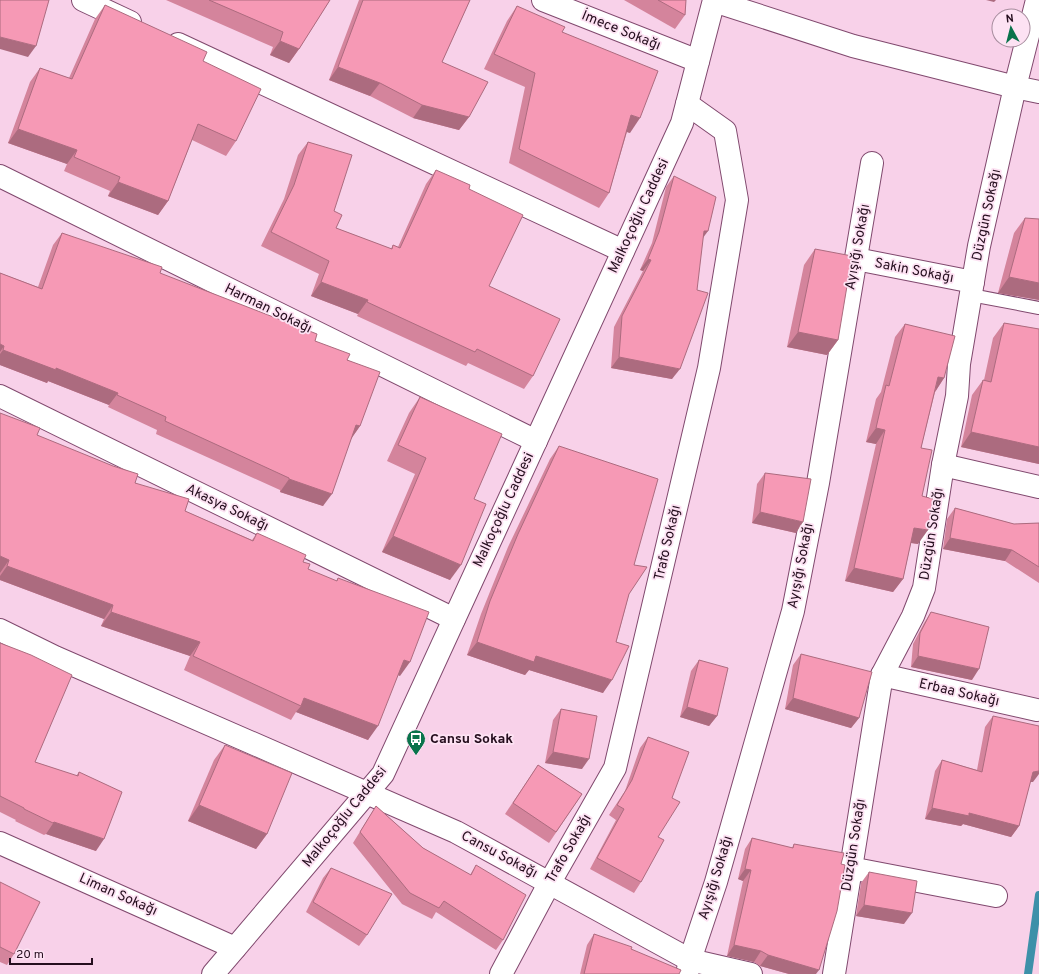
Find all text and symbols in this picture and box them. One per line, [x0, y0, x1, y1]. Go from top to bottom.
street label: İmece Sokağı [579, 6, 663, 55]
north arrow [991, 8, 1031, 48]
text: N [1005, 12, 1015, 26]
street label: Malkoçoğlu Caddesi [605, 156, 673, 276]
street label: Düzgün Sokağı [969, 168, 1005, 262]
street label: Ayışığı Sokağı [842, 203, 874, 291]
street label: Sakin Sokağı [873, 255, 955, 287]
street label: Harman Sokağı [222, 281, 314, 337]
street label: Malkoçoğlu Caddesi [470, 450, 538, 570]
street label: Akasya Sokağı [183, 481, 271, 535]
street label: Düzgün Sokağı [916, 487, 948, 581]
street label: Trafo Sokağı [651, 504, 685, 582]
street label: Ayışığı Sokağı [784, 522, 818, 610]
street label: Erbaa Sokağı [917, 675, 1001, 711]
bus stop icon: Cansu Sokak [405, 728, 427, 756]
place label: Cansu Sokak [430, 731, 513, 748]
street label: Malkoçoğlu Caddesi [299, 763, 391, 871]
street label: Düzgün Sokağı [838, 798, 870, 892]
street label: Trafo Sokağı [542, 811, 596, 887]
street label: Cansu Sokağı [458, 828, 540, 882]
street label: Ayışığı Sokağı [695, 834, 737, 922]
street label: Liman Sokağı [76, 870, 160, 920]
scale bar [10, 940, 92, 966]
text: 20 m [16, 947, 44, 963]

